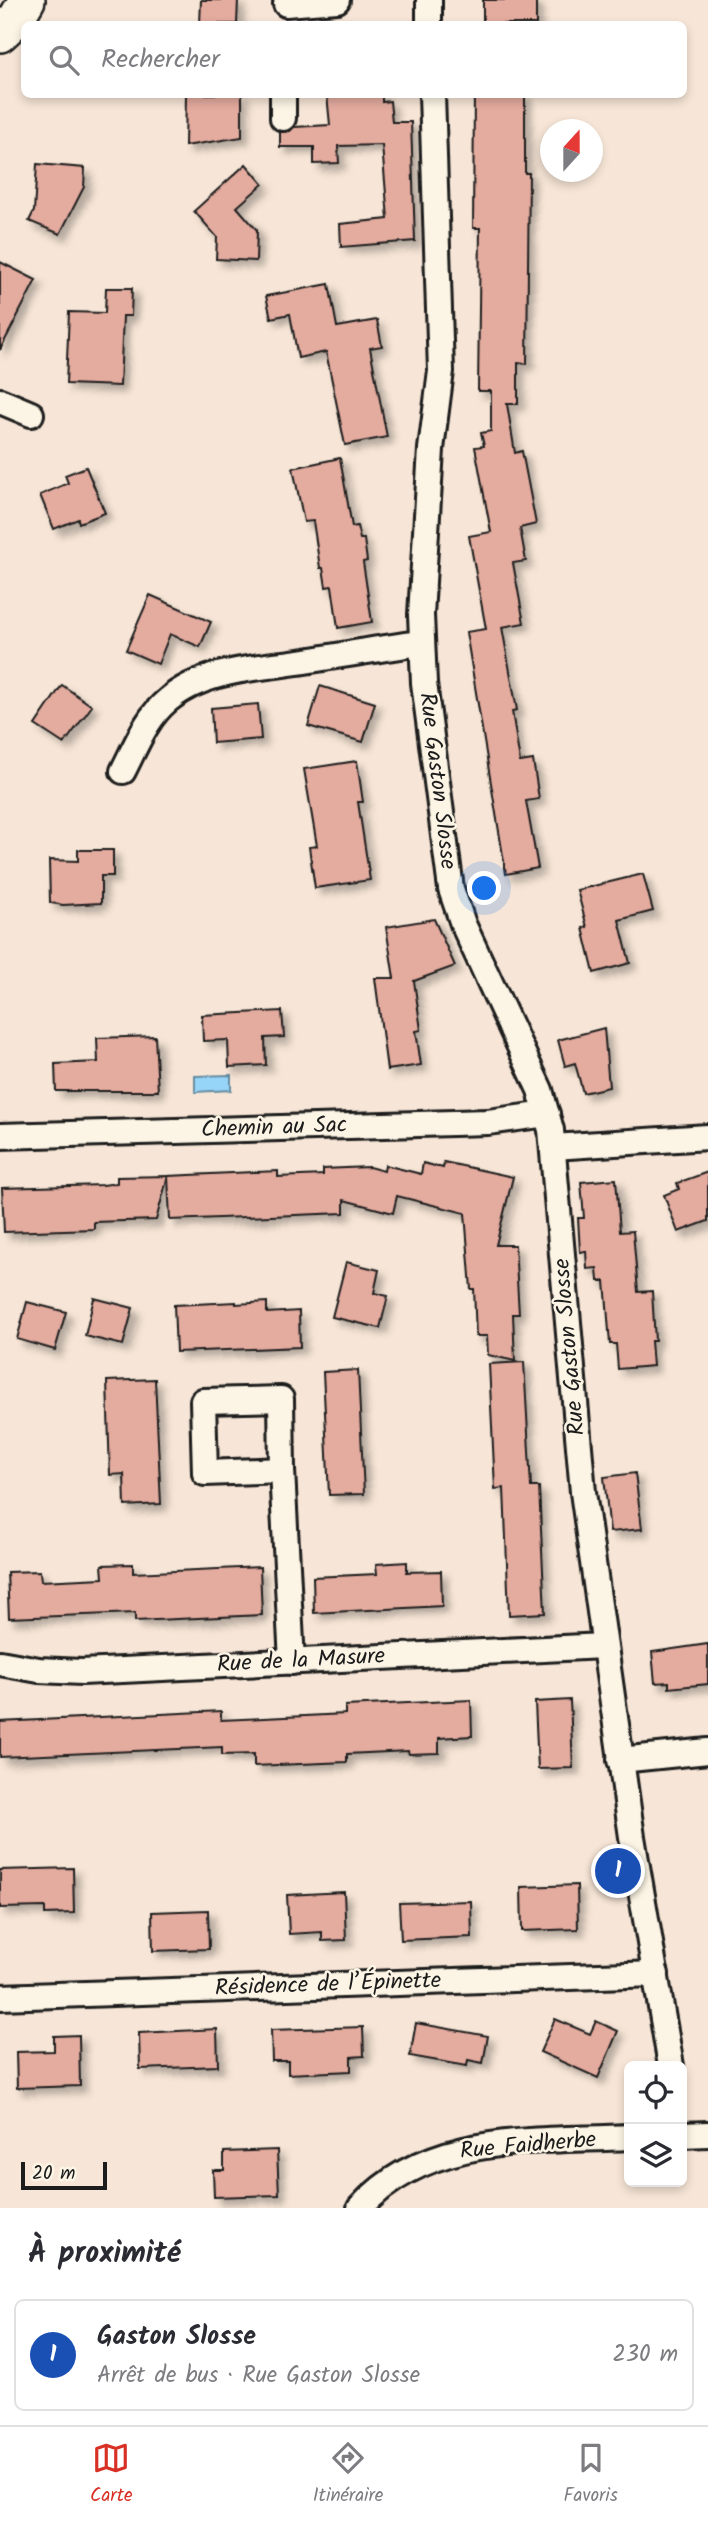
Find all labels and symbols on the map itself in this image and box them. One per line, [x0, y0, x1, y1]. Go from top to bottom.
north arrow [540, 119, 603, 182]
street label: Rue Gaston Slosse [408, 691, 466, 871]
your location [467, 871, 501, 905]
street label: Chemin au Sac [200, 1107, 348, 1149]
street label: Rue Gaston Slosse [544, 1257, 596, 1437]
street label: Rue de la Masure [216, 1639, 386, 1683]
pin: 1 [595, 1845, 641, 1897]
street label: Résidence de l’Épinette [214, 1963, 442, 2007]
street label: Rue Faidherbe [458, 2122, 598, 2170]
scale bar [21, 2159, 107, 2191]

